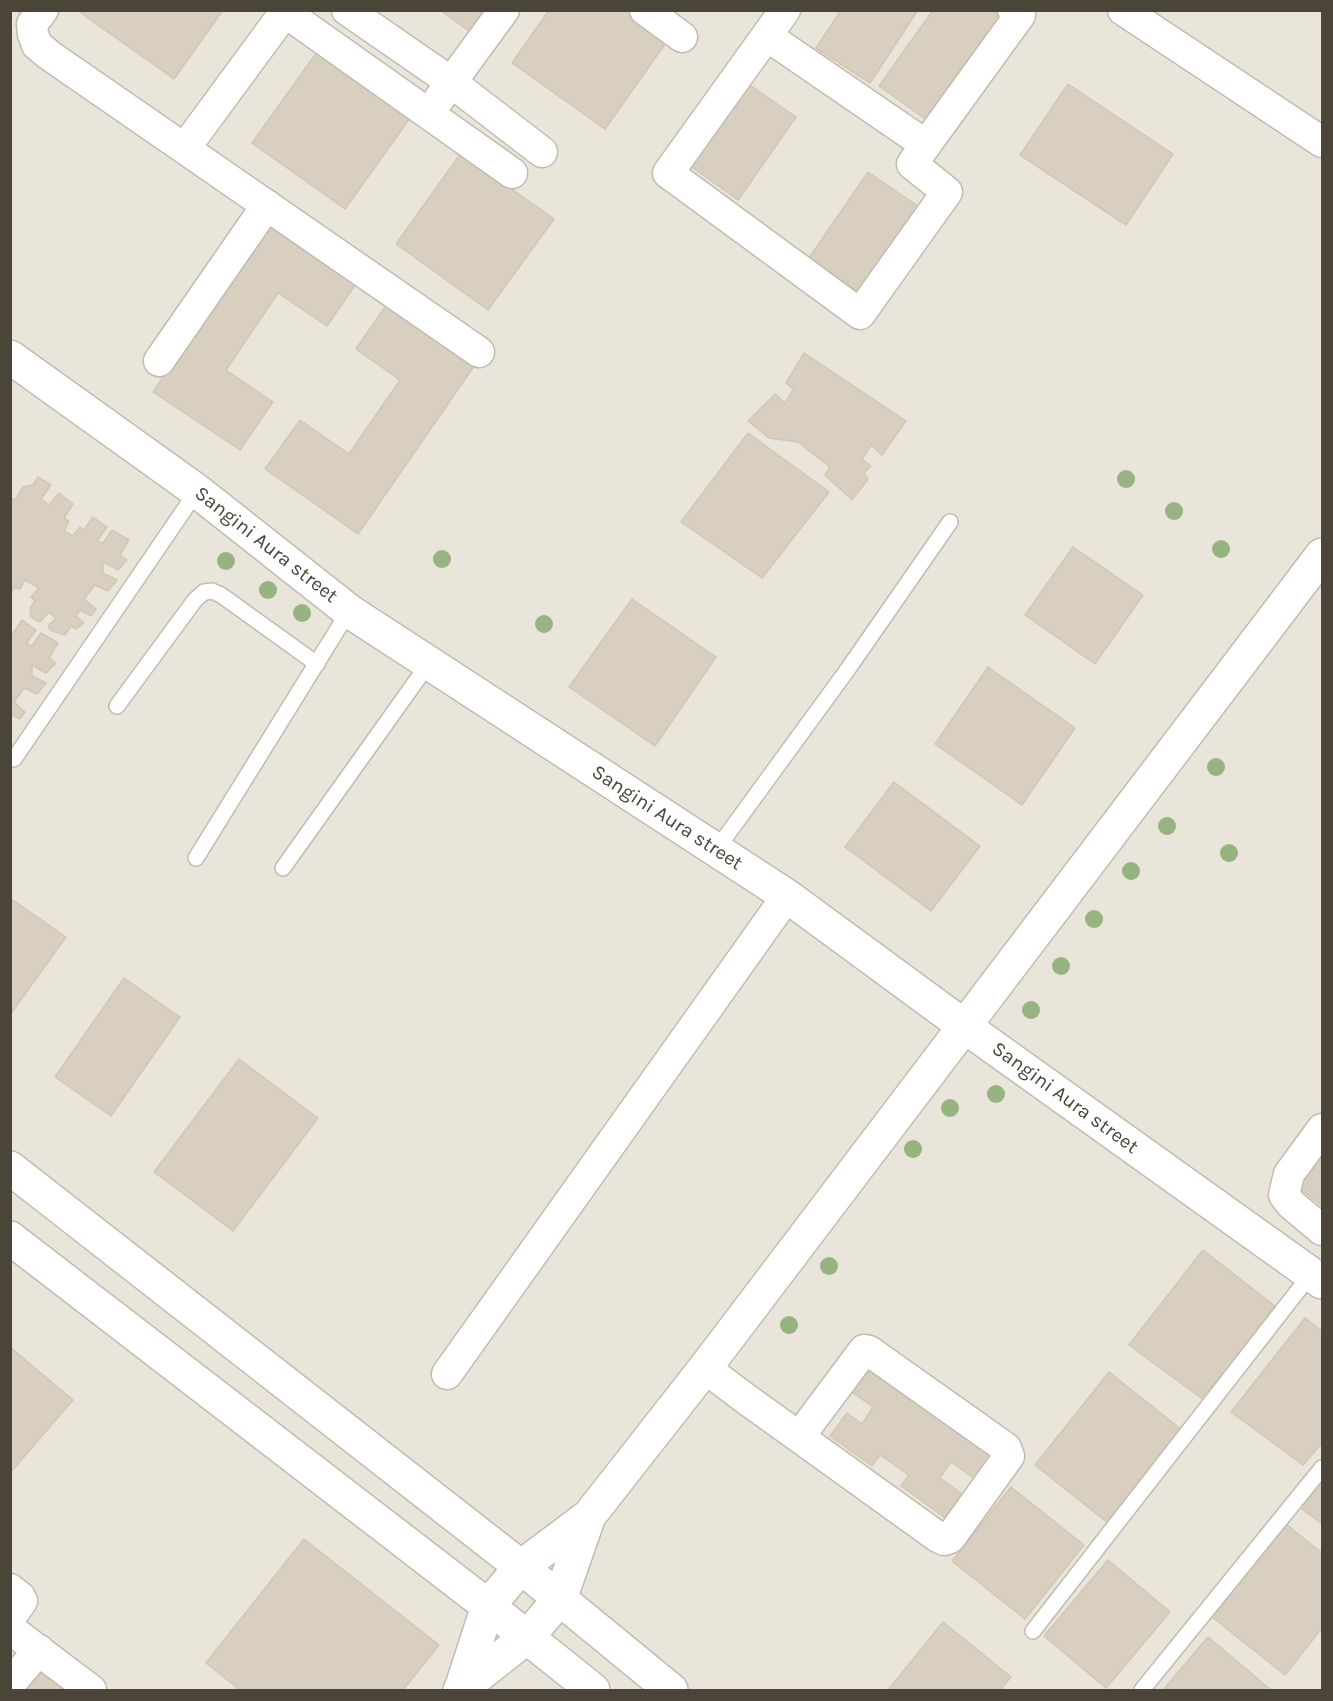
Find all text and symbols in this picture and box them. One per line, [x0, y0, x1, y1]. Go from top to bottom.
street label: Sangini Aura street [190, 482, 342, 608]
street label: Sangini Aura street [587, 760, 747, 876]
street label: Sangini Aura street [987, 1037, 1143, 1159]

